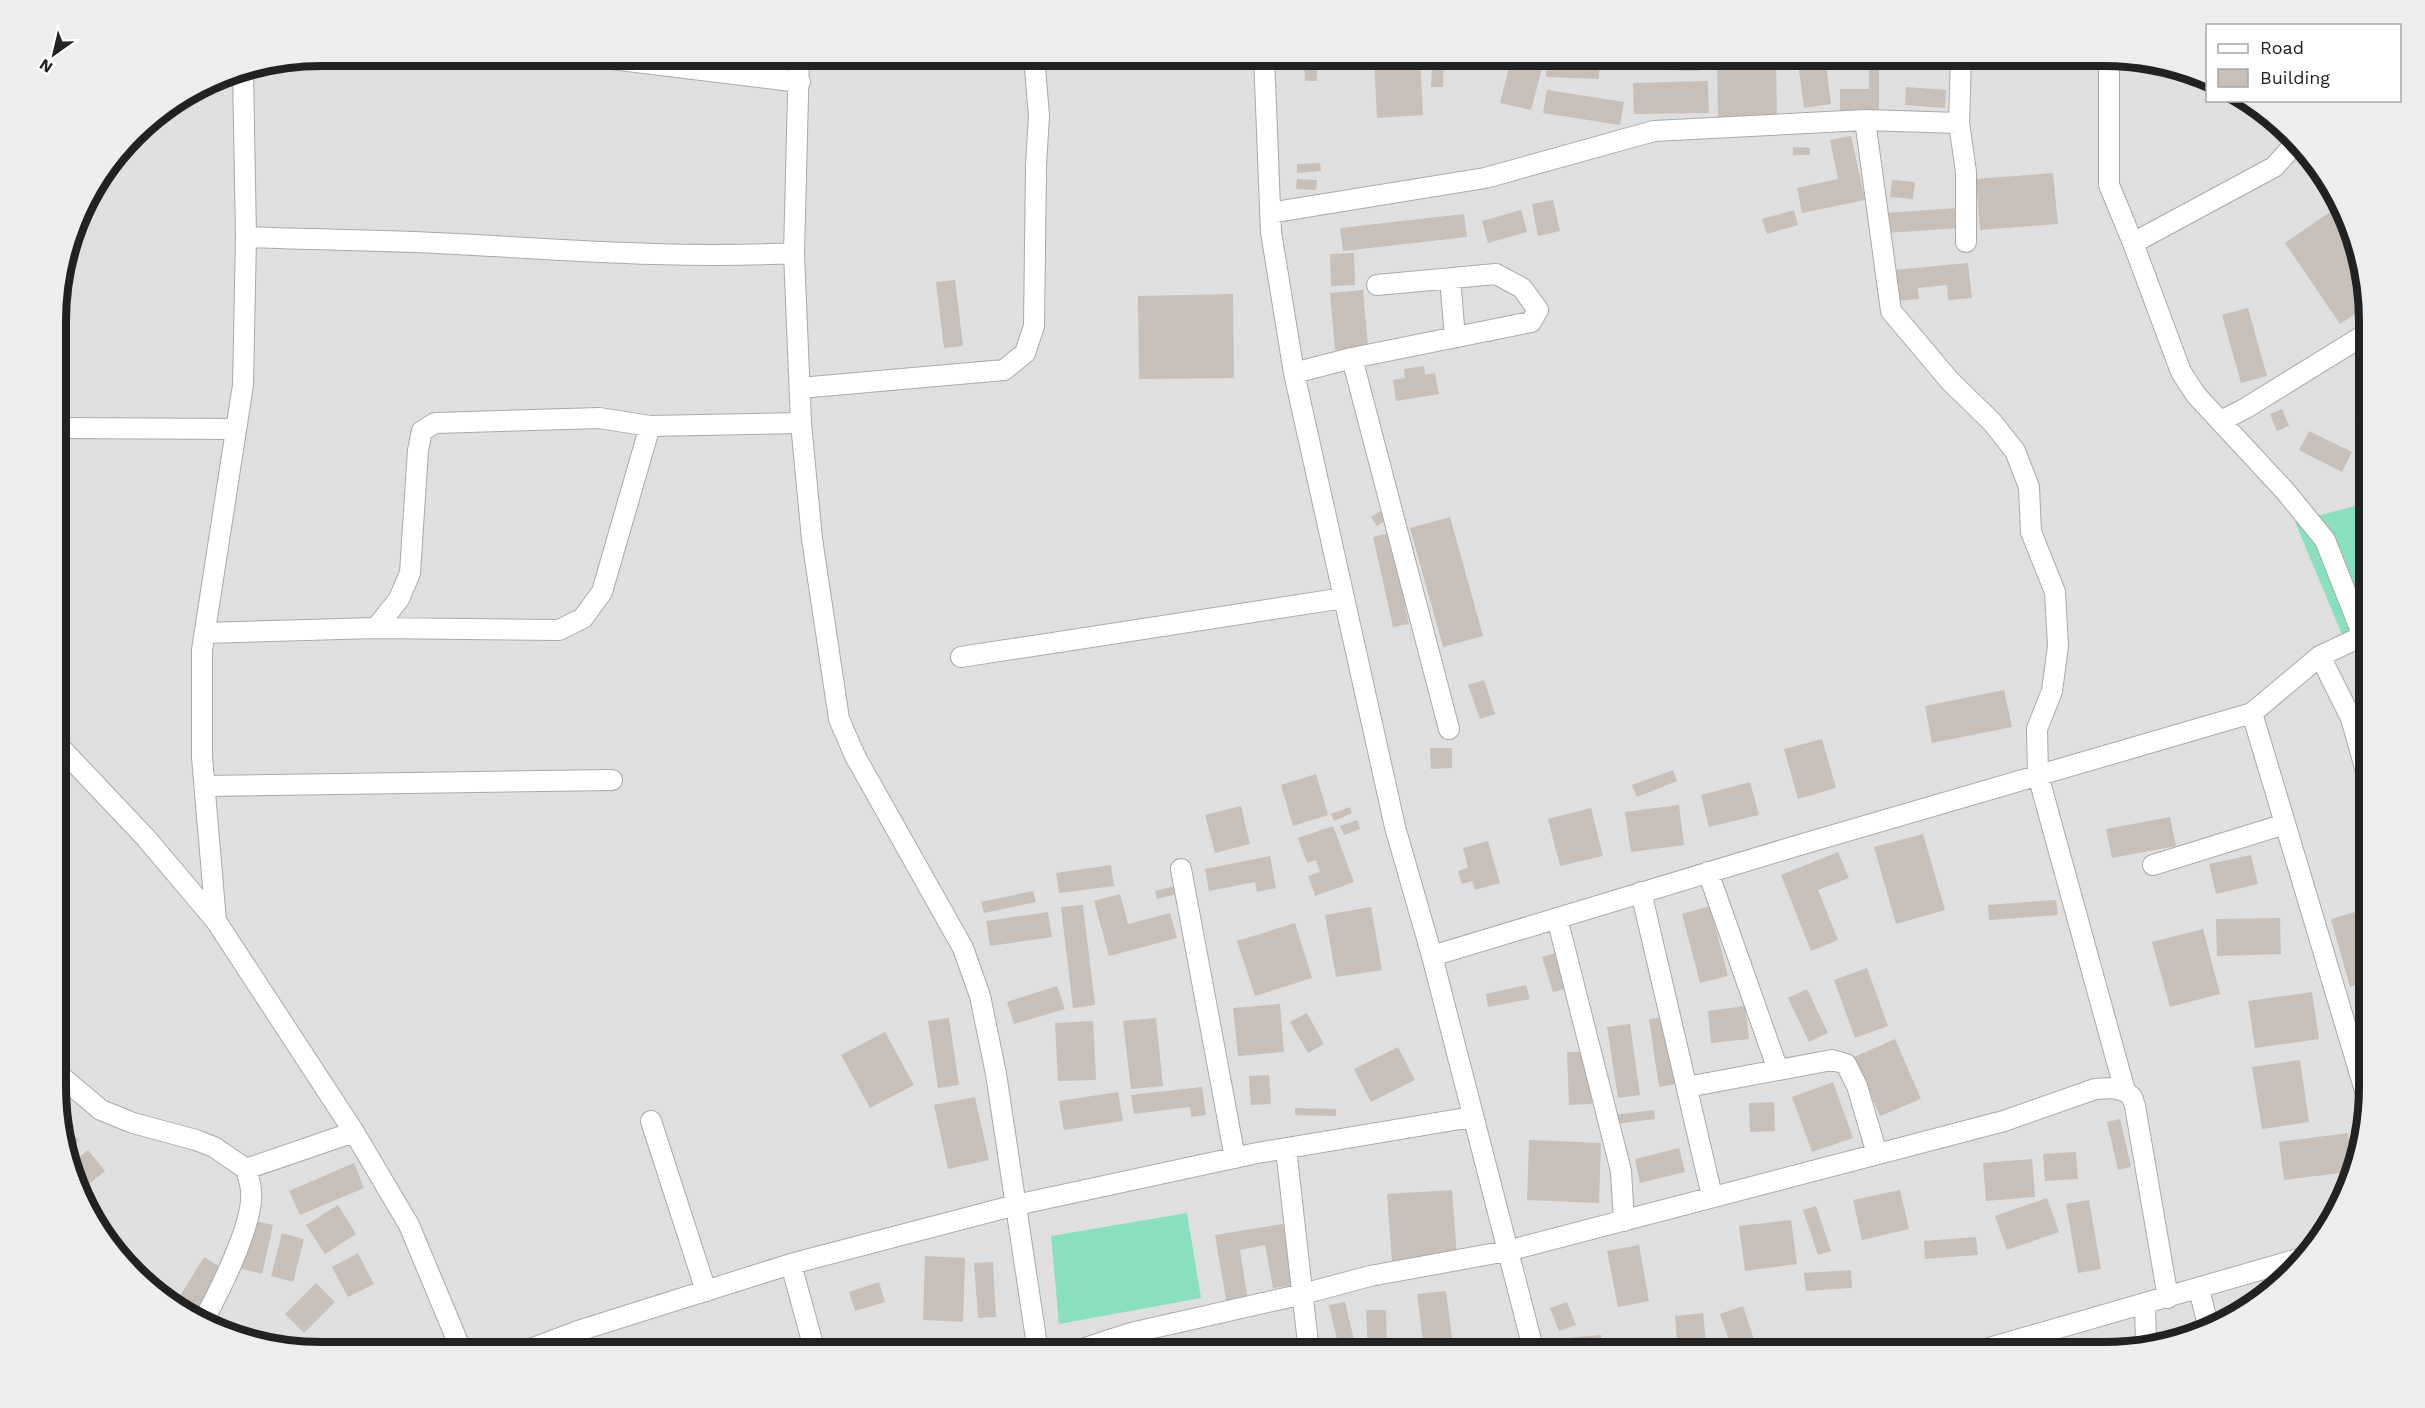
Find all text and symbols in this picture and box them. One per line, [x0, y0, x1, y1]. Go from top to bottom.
north arrow [24, 24, 84, 84]
legend [2206, 24, 2401, 102]
text: Road [2260, 37, 2304, 58]
text: N [36, 55, 56, 77]
text: Building [2260, 67, 2330, 88]

